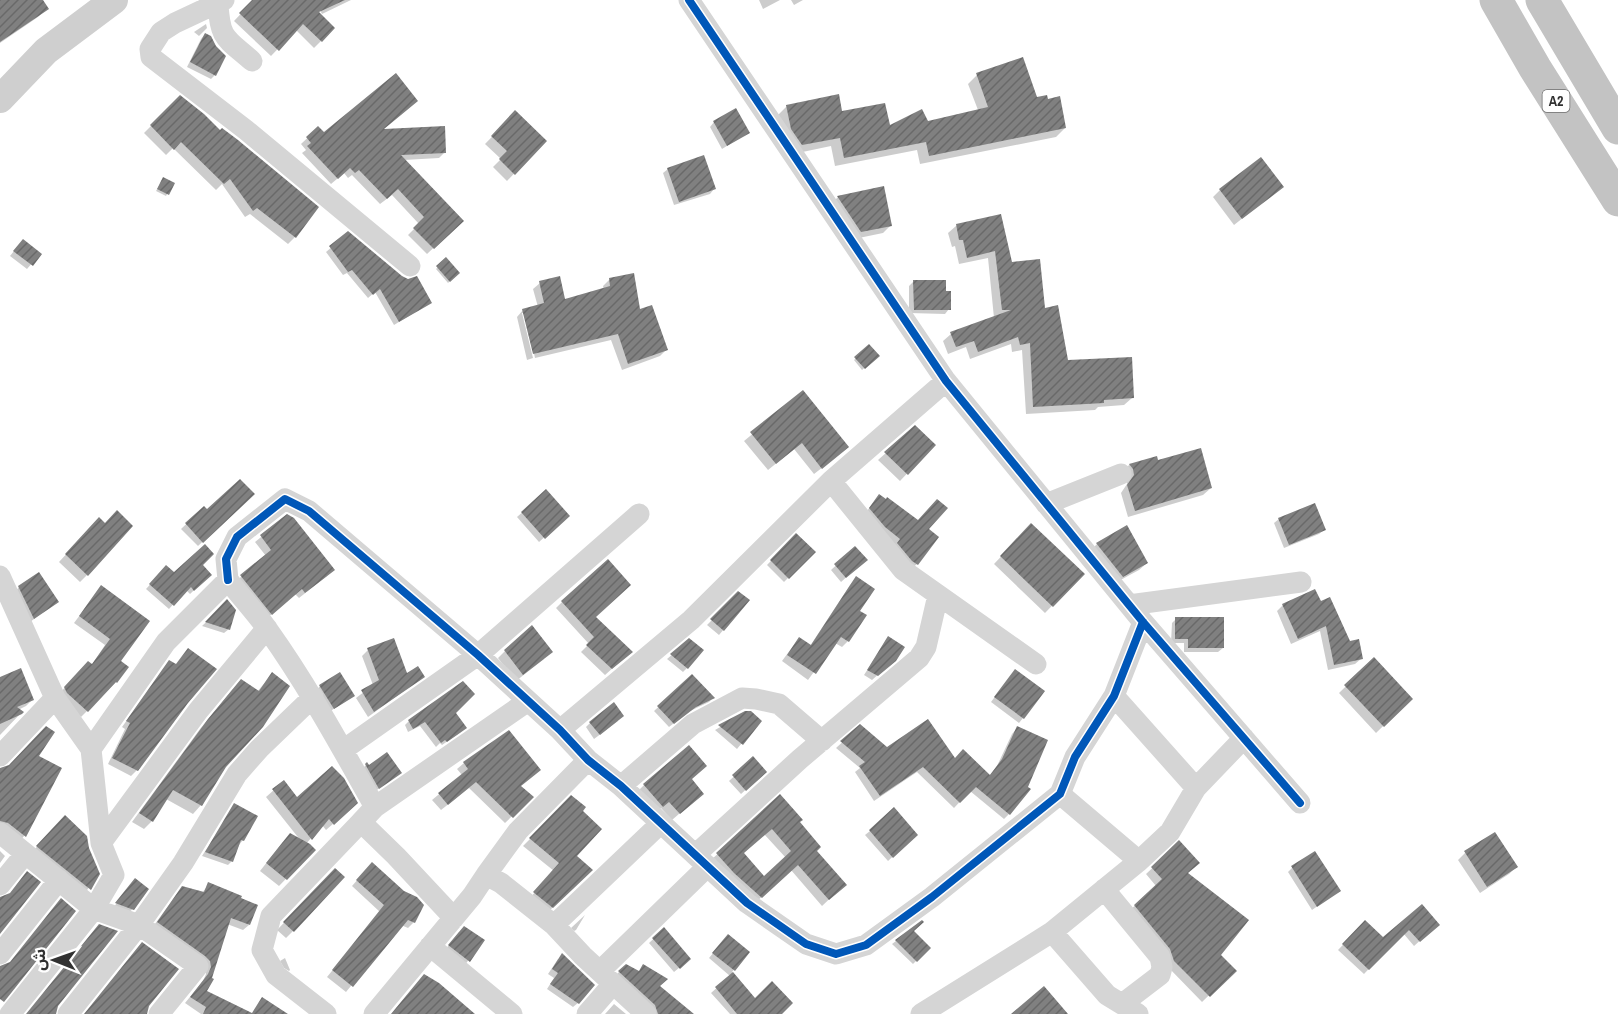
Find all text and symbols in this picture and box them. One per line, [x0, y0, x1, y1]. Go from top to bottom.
road number: A2 [1542, 90, 1570, 112]
north arrow [24, 930, 84, 990]
text: ش [28, 949, 50, 971]

